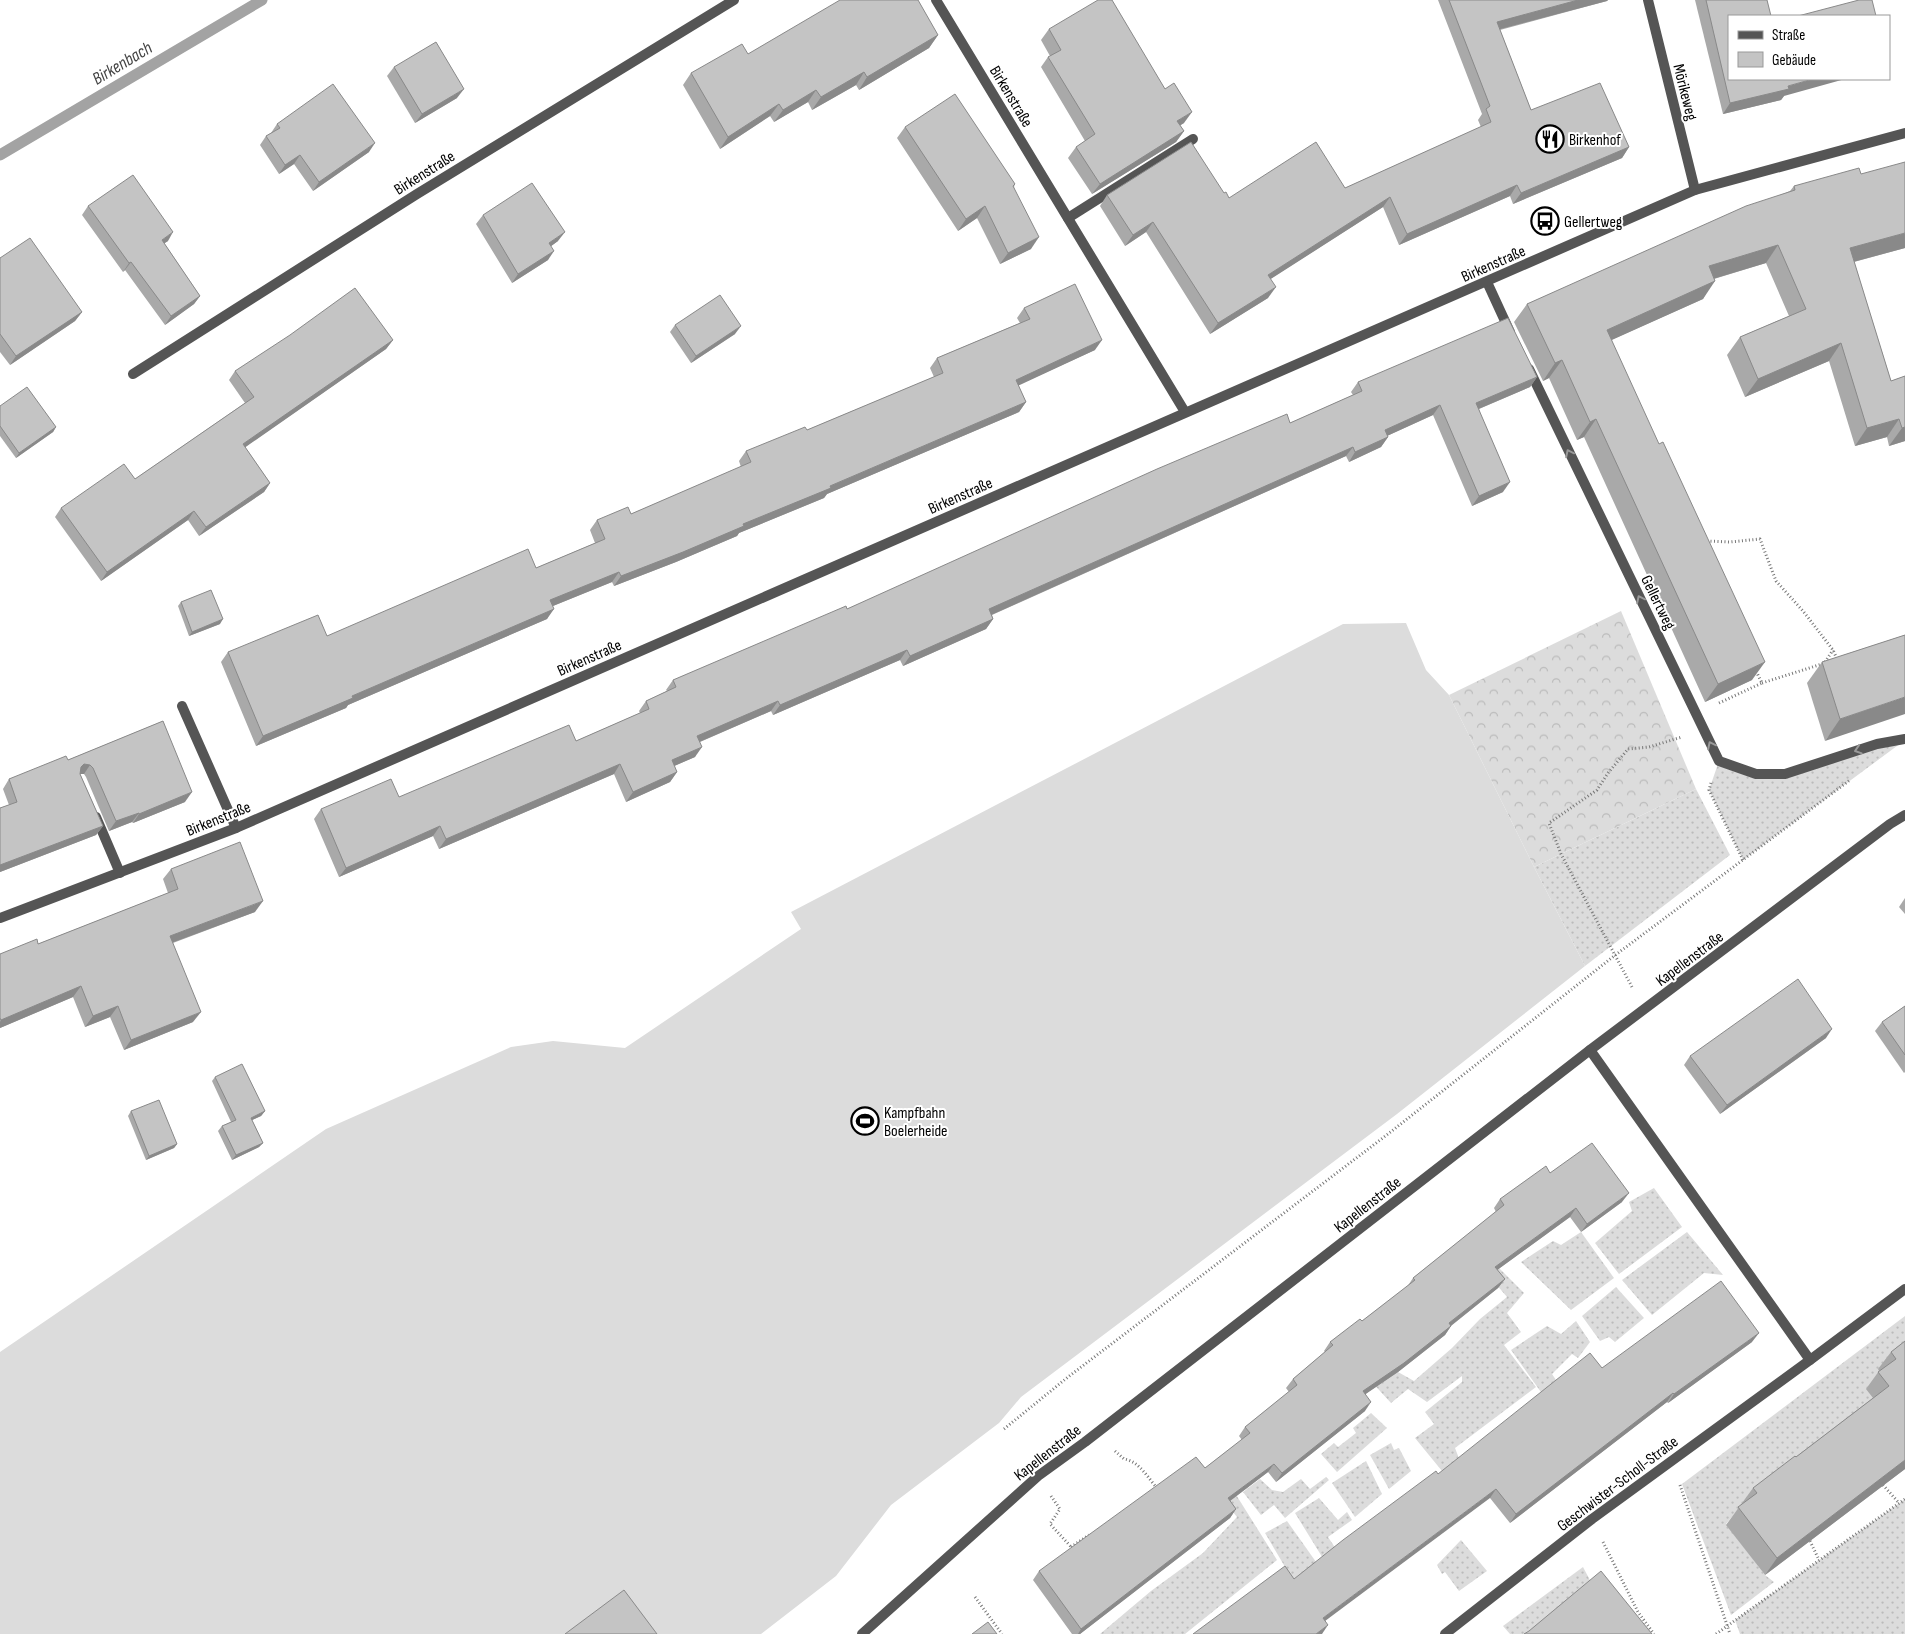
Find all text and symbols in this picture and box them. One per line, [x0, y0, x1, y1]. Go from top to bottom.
legend [1728, 15, 1890, 80]
text: Straße [1772, 26, 1805, 45]
water label: Birkenbach [88, 37, 156, 90]
text: Gebäude [1772, 51, 1816, 70]
street label: Mörikeweg [1668, 62, 1701, 123]
street label: Birkenstraße [985, 63, 1036, 131]
restaurant icon: Birkenhof [1535, 124, 1565, 154]
place label: Birkenhof [1569, 131, 1621, 150]
street label: Birkenstraße [391, 147, 459, 199]
bus stop icon: Gellertweg [1530, 206, 1560, 236]
place label: Gellertweg [1564, 213, 1622, 232]
street label: Birkenstraße [1459, 242, 1529, 287]
one-way arrow [1565, 449, 1576, 458]
street label: Birkenstraße [926, 474, 996, 519]
street label: Gellertweg [1636, 572, 1679, 633]
one-way arrow [1636, 595, 1647, 604]
street label: Birkenstraße [555, 636, 625, 681]
one-way arrow [1707, 741, 1717, 750]
one-way arrow [1854, 745, 1862, 755]
street label: Birkenstraße [183, 798, 254, 841]
street label: Kapellenstraße [1652, 928, 1728, 991]
place label: Kampfbahn Boelerheide [884, 1104, 948, 1141]
sports icon: Kampfbahn Boelerheide [850, 1106, 880, 1136]
street label: Kapellenstraße [1331, 1173, 1405, 1237]
street label: Kapellenstraße [1011, 1421, 1085, 1485]
street label: Geschwister-Scholl-Straße [1554, 1433, 1682, 1536]

